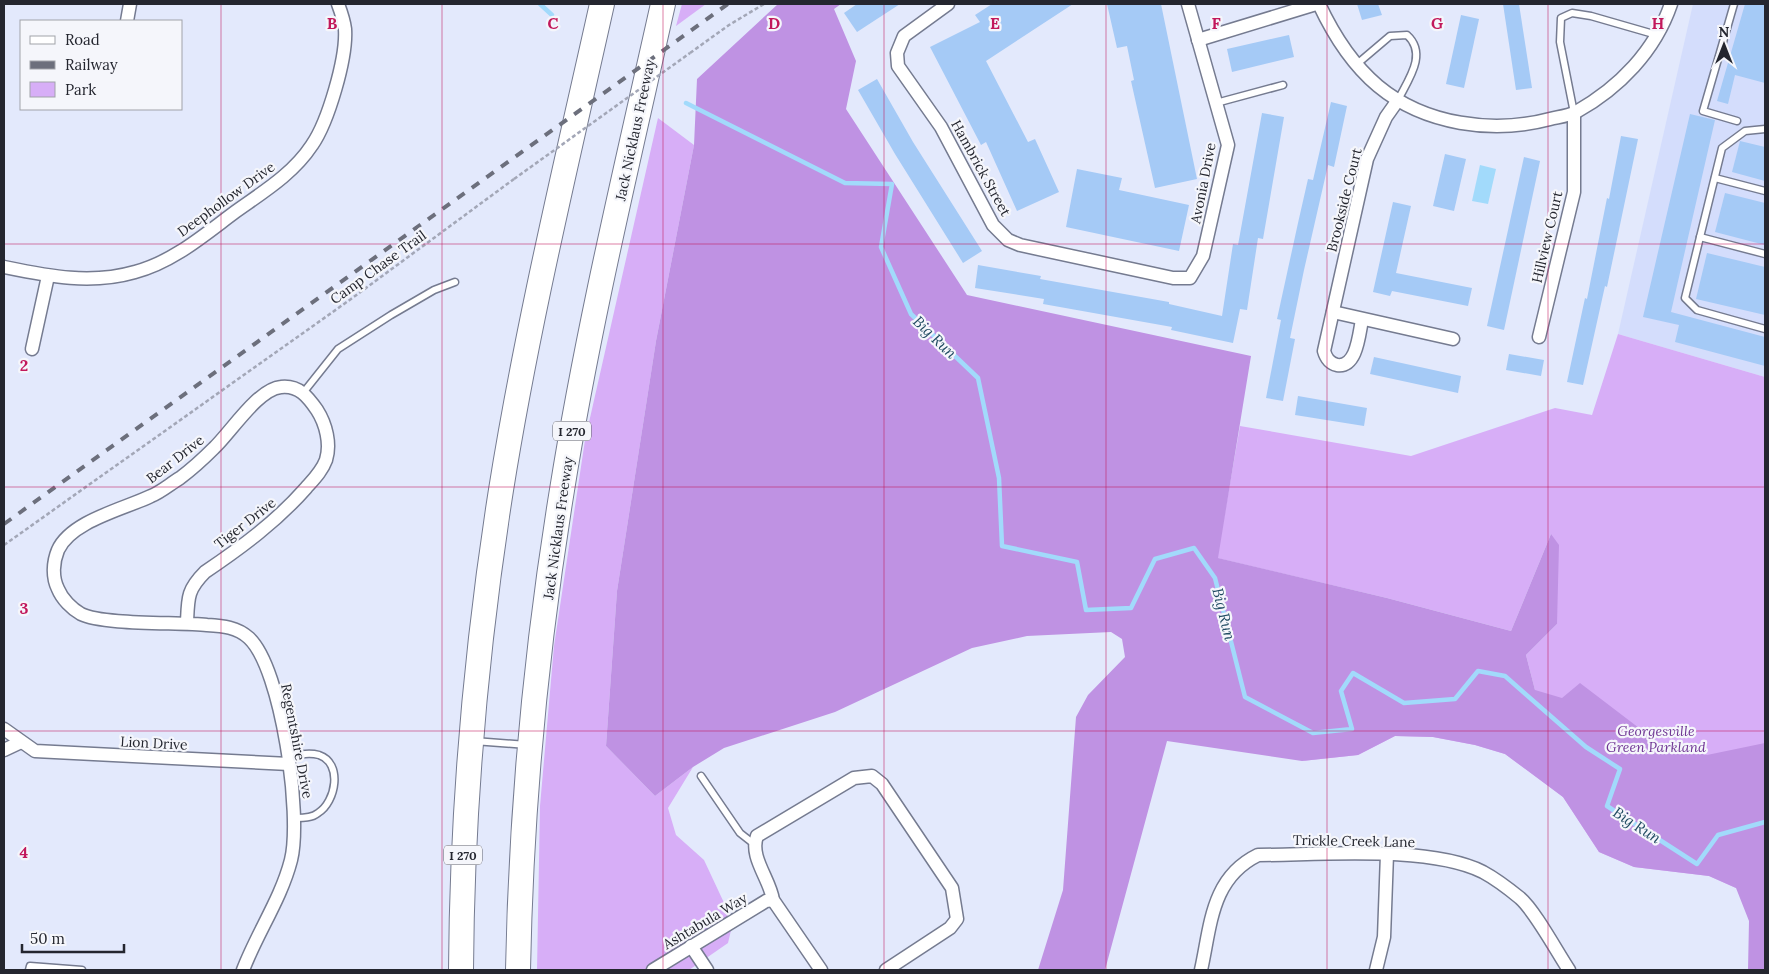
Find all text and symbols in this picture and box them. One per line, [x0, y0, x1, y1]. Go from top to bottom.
text: B [327, 13, 338, 33]
text: C [547, 13, 559, 33]
text: D [768, 13, 780, 33]
text: E [990, 13, 1000, 33]
text: F [1211, 13, 1221, 33]
text: G [1431, 13, 1443, 33]
text: H [1652, 13, 1665, 33]
legend [20, 20, 182, 110]
north arrow [1699, 20, 1749, 70]
text: N [1719, 23, 1730, 41]
text: Road [65, 30, 100, 49]
text: Railway [65, 55, 118, 74]
street label: Jack Nicklaus Freeway [611, 57, 659, 203]
text: Park [65, 80, 96, 99]
street label: Hambrick Street [947, 117, 1015, 220]
street label: Avonia Drive [1186, 141, 1220, 226]
street label: Brookside Court [1322, 146, 1366, 254]
street label: Deephollow Drive [174, 157, 279, 240]
street label: Hillview Court [1528, 189, 1566, 285]
street label: Camp Chase Trail [326, 226, 430, 308]
water label: Big Run [909, 312, 961, 363]
text: 2 [20, 355, 28, 375]
road number: I 270 [553, 422, 591, 441]
street label: Bear Drive [143, 431, 208, 487]
street label: Jack Nicklaus Freeway [539, 455, 577, 602]
street label: Tiger Drive [211, 493, 280, 553]
water label: Big Run [1208, 586, 1240, 643]
text: 3 [20, 598, 29, 618]
street label: Regentshire Drive [277, 682, 317, 800]
park label: Georgesville Green Parkland [1606, 722, 1706, 756]
street label: Lion Drive [120, 732, 189, 754]
water label: Big Run [1609, 803, 1665, 848]
street label: Trickle Creek Lane [1293, 831, 1416, 851]
text: 4 [20, 842, 29, 862]
road number: I 270 [444, 846, 482, 864]
street label: Ashtabula Way [659, 888, 751, 954]
scale bar [22, 922, 125, 954]
text: 50 m [30, 929, 65, 948]

